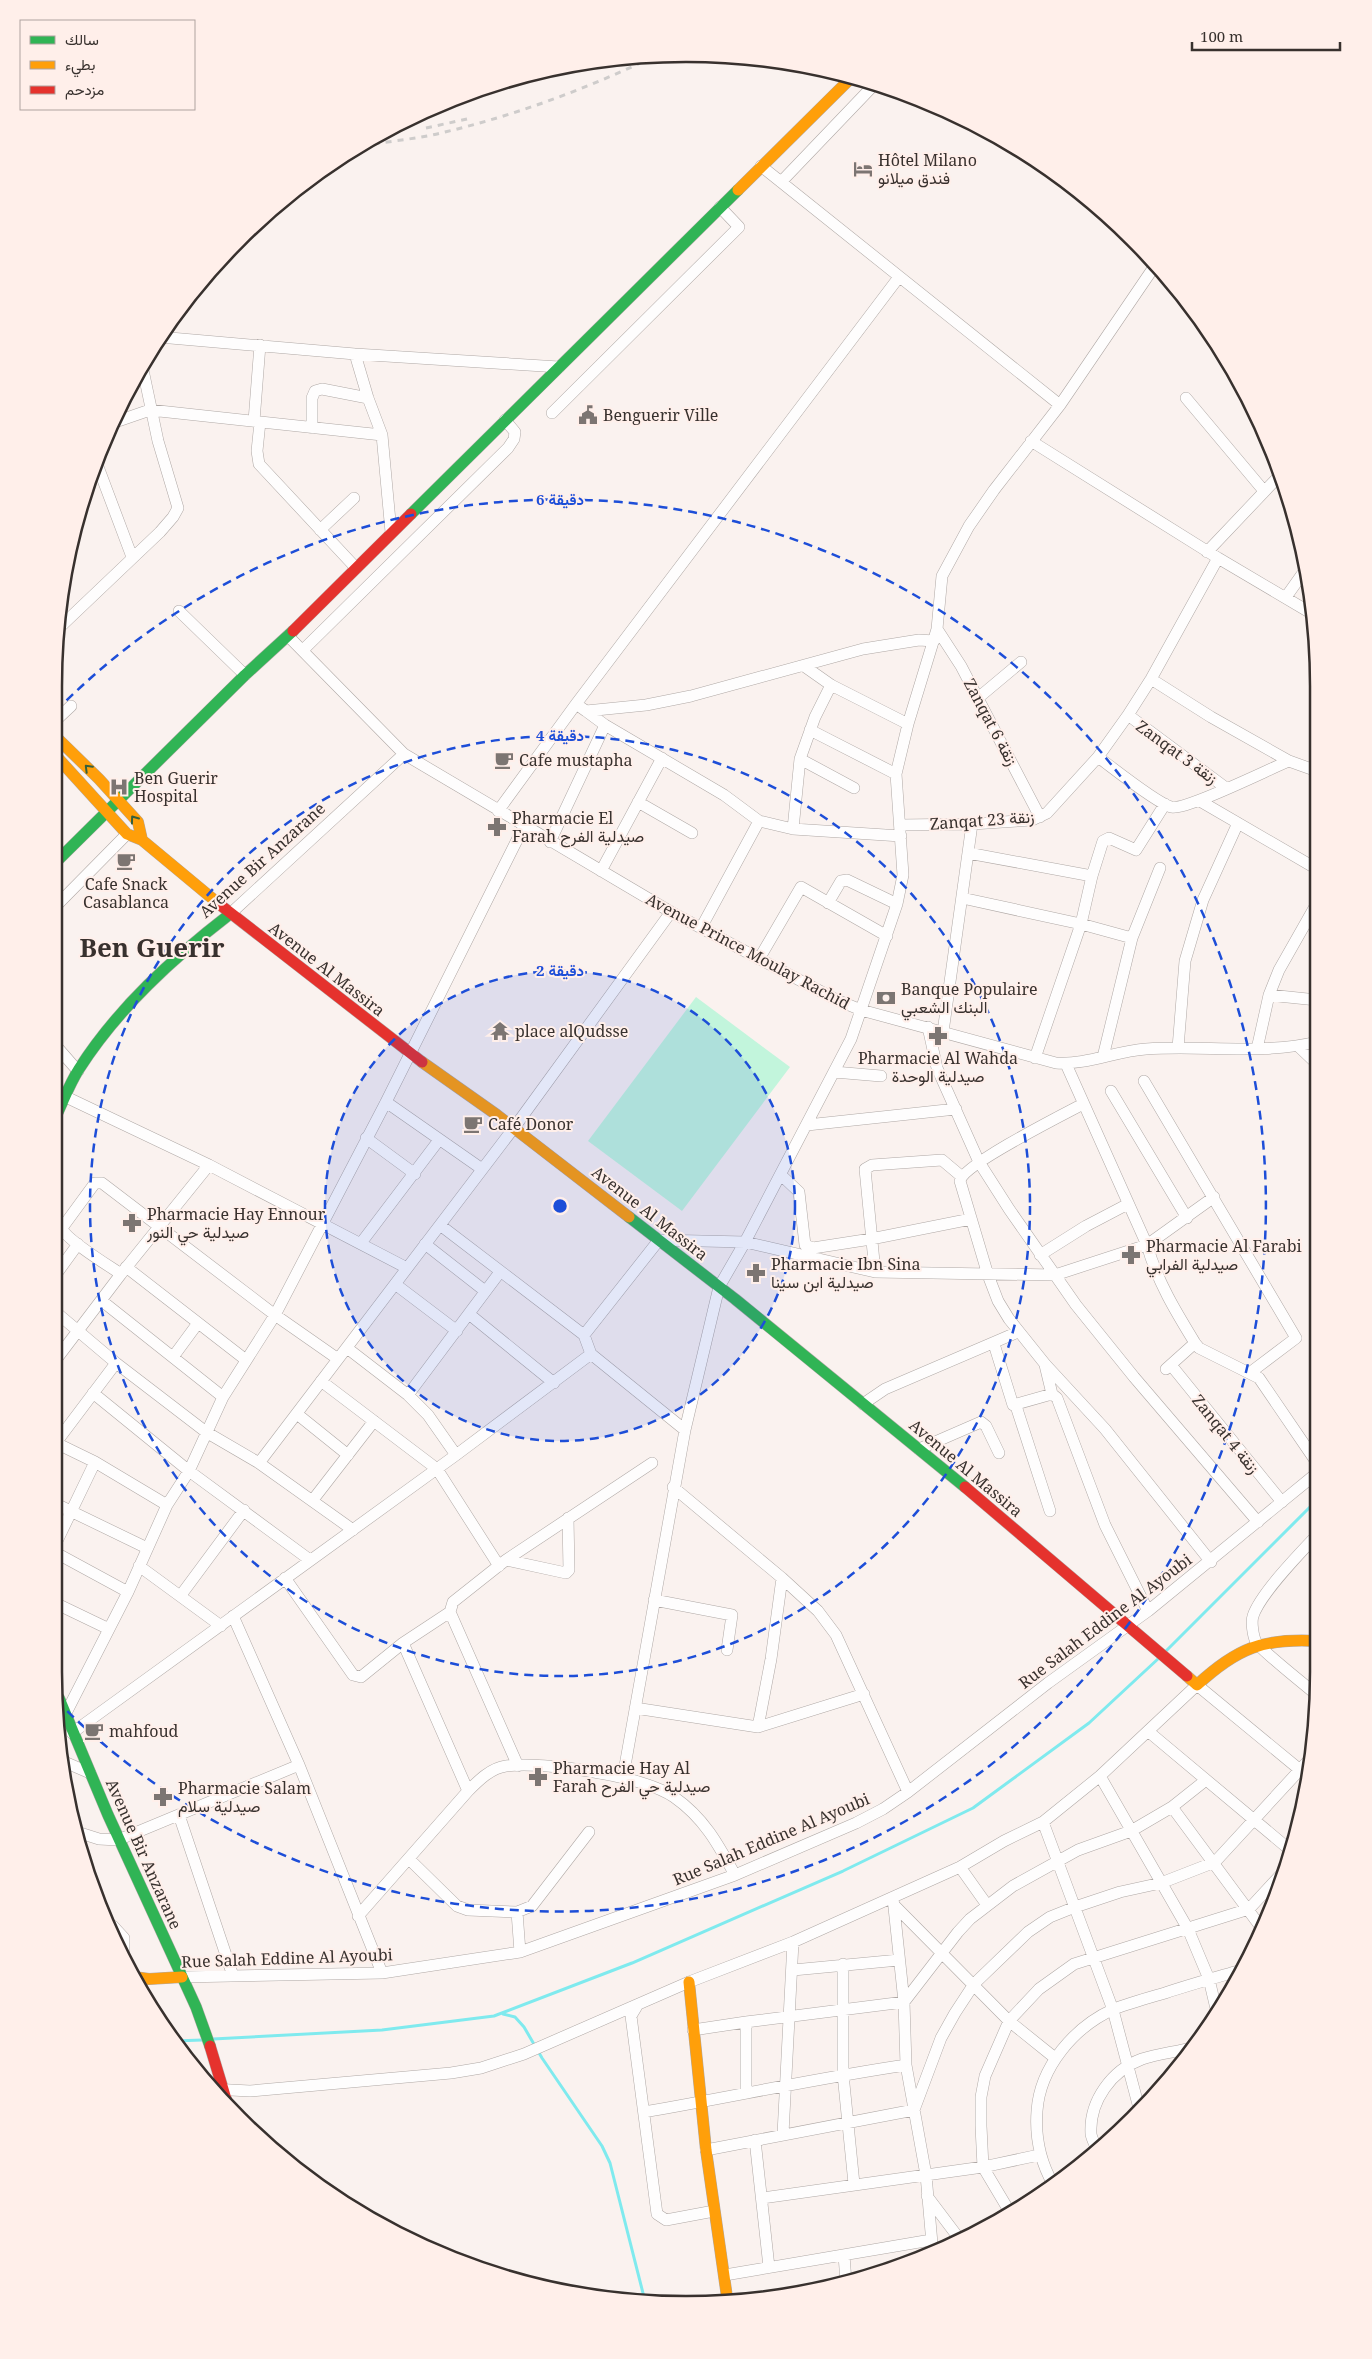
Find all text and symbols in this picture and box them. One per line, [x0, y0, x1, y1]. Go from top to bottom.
legend [20, 20, 195, 110]
scale bar [1192, 20, 1340, 52]
text: 100 m [1200, 26, 1243, 46]
text: سالك [65, 29, 99, 49]
text: بطيء [65, 54, 95, 78]
text: مزدحم [65, 79, 104, 100]
place label: Hôtel Milano فندق ميلانو [878, 149, 977, 189]
hotel icon: Hôtel Milano فندق ميلانو [852, 158, 874, 180]
public building icon: Benguerir Ville [577, 404, 599, 426]
place label: Benguerir Ville [603, 404, 718, 426]
text: 6 دقيقة [536, 489, 584, 509]
street label: Zanqat 6 زنقة [959, 675, 1023, 769]
street label: Zanqat 3 زنقة [1132, 715, 1222, 789]
text: 4 دقيقة [536, 725, 584, 745]
cafe icon: Cafe mustapha [493, 749, 515, 771]
place label: Cafe mustapha [519, 749, 633, 771]
one-way arrow [85, 764, 94, 773]
place label: Ben Guerir Hospital [134, 767, 218, 807]
hospital icon: Ben Guerir Hospital [108, 776, 130, 798]
street label: Avenue Bir Anzarane [194, 797, 330, 923]
street label: Zanqat 23 زنقة [929, 805, 1035, 835]
place label: Pharmacie El Farah صيدلية الفرح [512, 807, 644, 848]
one-way arrow [131, 815, 140, 825]
pharmacy icon: Pharmacie El Farah صيدلية الفرح [486, 816, 508, 838]
cafe icon: Cafe Snack Casablanca [115, 850, 137, 872]
place label: Cafe Snack Casablanca [83, 873, 169, 913]
street label: Avenue Prince Moulay Rachid [642, 888, 854, 1014]
street label: Avenue Al Massira [264, 917, 390, 1021]
district label: Ben Guerir [79, 929, 225, 965]
text: 2 دقيقة [536, 960, 584, 980]
place label: Banque Populaire البنك الشعبي [901, 978, 1038, 1021]
bank icon: Banque Populaire البنك الشعبي [875, 987, 897, 1009]
temple icon: place alQudsse [489, 1020, 511, 1042]
place label: place alQudsse [515, 1020, 628, 1042]
pharmacy icon: Pharmacie Al Wahda صيدلية الوحدة [927, 1025, 949, 1047]
place label: Pharmacie Al Wahda صيدلية الوحدة [858, 1047, 1018, 1087]
cafe icon: Café Donor [462, 1113, 484, 1135]
place label: Café Donor [488, 1113, 574, 1135]
street label: Avenue Al Massira [587, 1161, 713, 1265]
centre of rings [551, 1197, 569, 1215]
place label: Pharmacie Hay Ennour صيدلية حي النور [146, 1203, 326, 1246]
pharmacy icon: Pharmacie Hay Ennour صيدلية حي النور [121, 1212, 143, 1234]
place label: Pharmacie Al Farabi صيدلية الفرابي [1146, 1235, 1302, 1278]
pharmacy icon: Pharmacie Al Farabi صيدلية الفرابي [1120, 1244, 1142, 1266]
place label: Pharmacie Ibn Sina صيدلية ابن سينا [771, 1253, 921, 1293]
pharmacy icon: Pharmacie Ibn Sina صيدلية ابن سينا [745, 1262, 767, 1284]
street label: Zanqat 4 زنقة [1187, 1390, 1265, 1478]
street label: Avenue Al Massira [905, 1414, 1027, 1522]
street label: Rue Salah Eddine Al Ayoubi [1014, 1549, 1196, 1693]
cafe icon: mahfoud [83, 1720, 105, 1742]
place label: mahfoud [109, 1720, 179, 1742]
place label: Pharmacie Hay Al Farah صيدلية حي الفرح [553, 1757, 710, 1800]
pharmacy icon: Pharmacie Hay Al Farah صيدلية حي الفرح [527, 1766, 549, 1788]
street label: Avenue Bir Anzarane [101, 1775, 187, 1933]
place label: Pharmacie Salam صيدلية سلام [178, 1777, 311, 1817]
pharmacy icon: Pharmacie Salam صيدلية سلام [152, 1786, 174, 1808]
street label: Rue Salah Eddine Al Ayoubi [669, 1788, 873, 1890]
street label: Rue Salah Eddine Al Ayoubi [181, 1943, 393, 1973]

